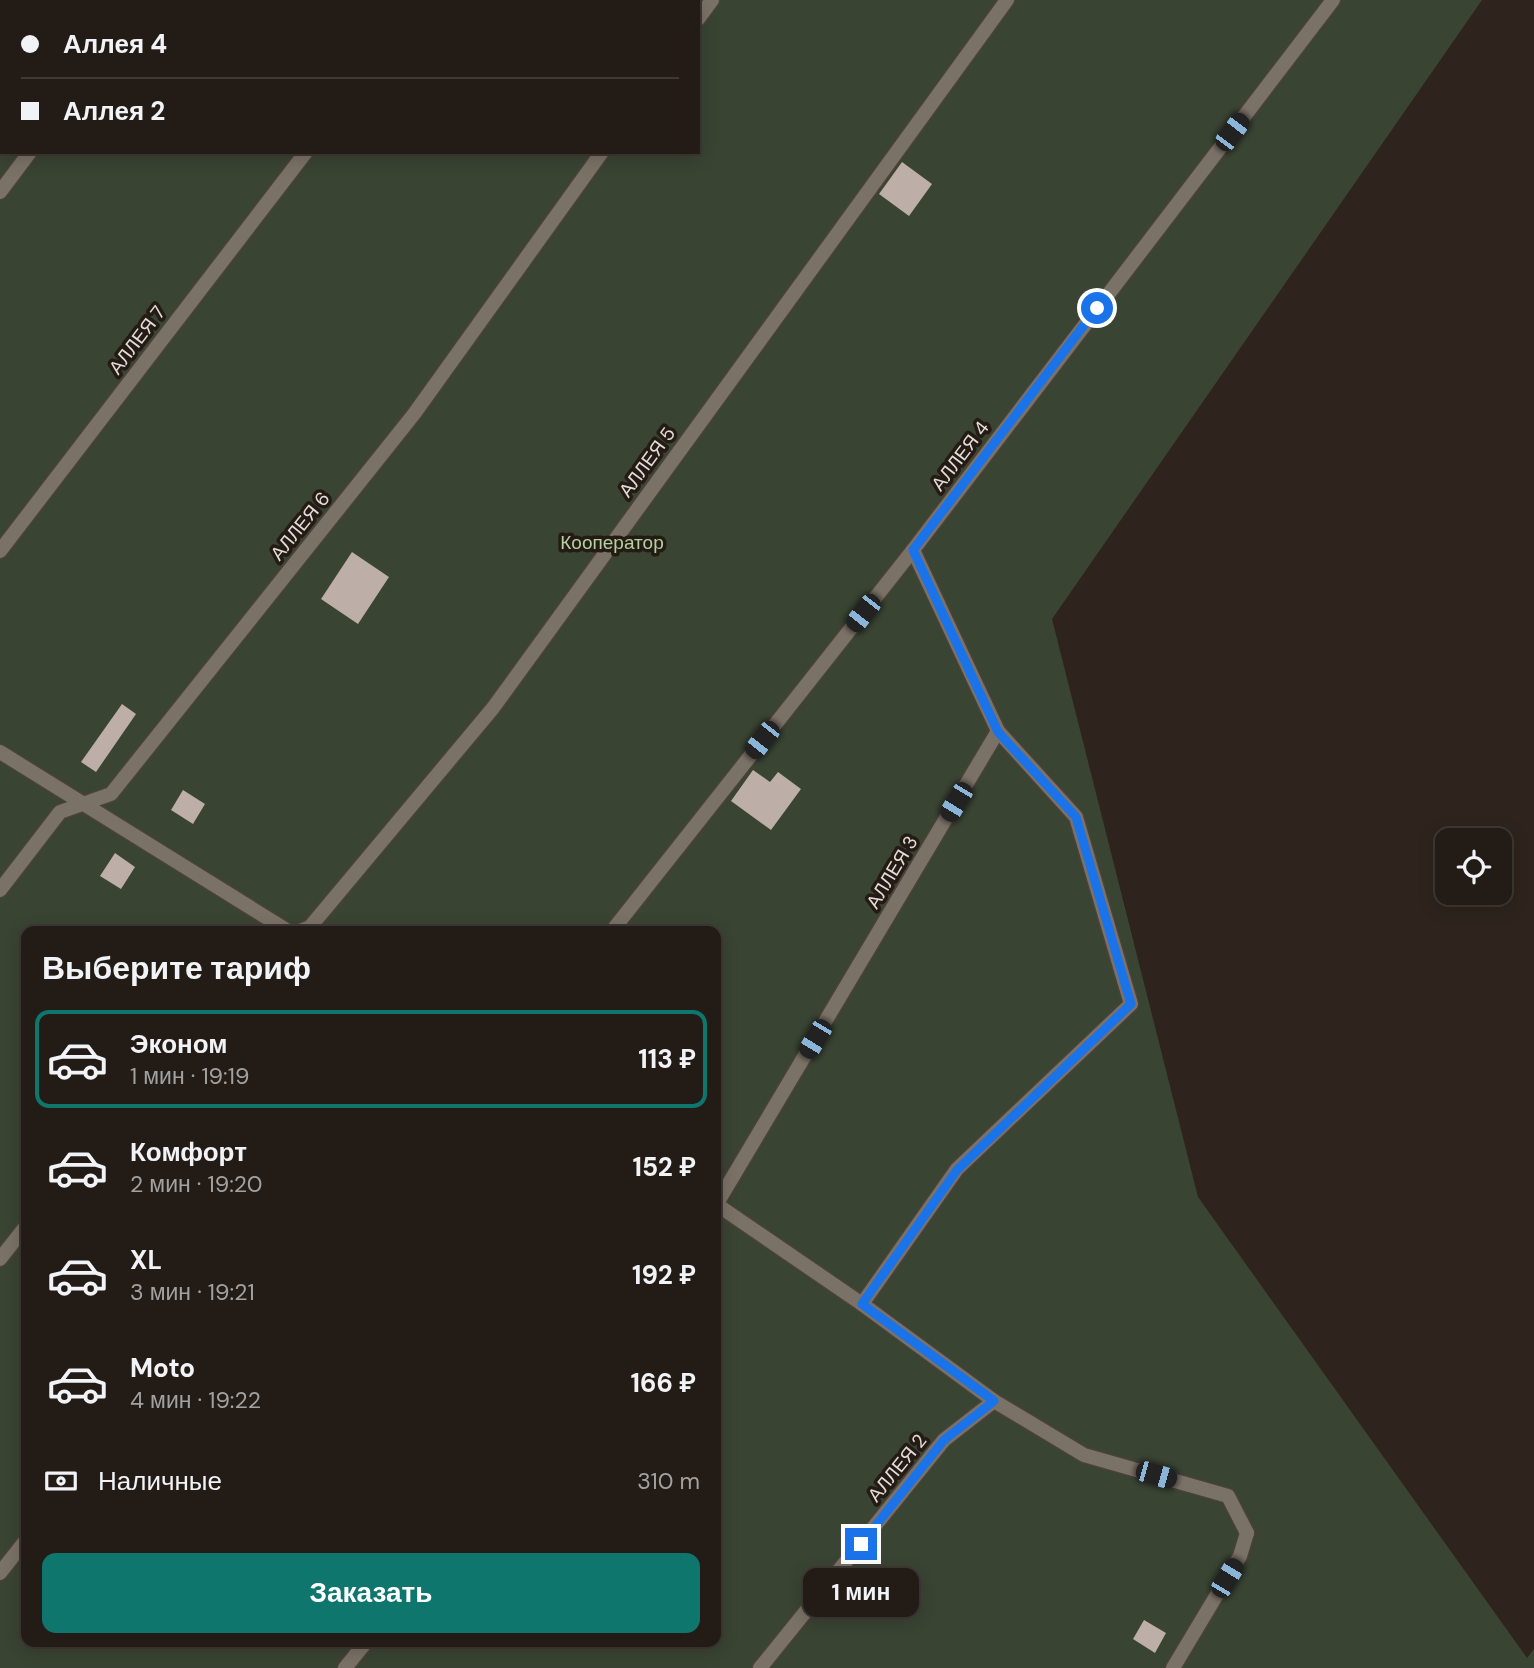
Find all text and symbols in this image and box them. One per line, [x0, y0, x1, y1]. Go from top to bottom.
text: Аллея 4 [63, 27, 167, 61]
text: Аллея 2 [63, 94, 165, 128]
car [1211, 109, 1254, 155]
route start [1081, 292, 1113, 324]
street label: АЛЛЕЯ 7 [103, 301, 171, 379]
street label: АЛЛЕЯ 4 [926, 416, 994, 496]
street label: АЛЛЕЯ 5 [613, 422, 681, 502]
street label: АЛЛЕЯ 6 [265, 486, 335, 566]
park label: Кооператор [560, 530, 664, 555]
car [842, 590, 885, 636]
car [741, 717, 784, 763]
car [937, 779, 976, 825]
map controls [1435, 828, 1512, 905]
button: locate [1435, 828, 1512, 905]
street label: АЛЛЕЯ 3 [860, 831, 924, 913]
text: Выберите тариф [42, 947, 311, 989]
car [796, 1016, 835, 1062]
text: Эконом [130, 1027, 228, 1061]
icon: car [46, 1028, 109, 1091]
text: 113 ₽ [638, 1042, 696, 1076]
text: 1 мин · 19:19 [130, 1061, 249, 1091]
text: Комфорт [130, 1135, 247, 1169]
icon: car [46, 1136, 109, 1199]
text: 152 ₽ [632, 1150, 696, 1184]
text: 2 мин · 19:20 [130, 1169, 263, 1199]
text: XL [130, 1243, 162, 1277]
icon: car [46, 1244, 109, 1307]
text: 192 ₽ [632, 1258, 696, 1292]
text: 3 мин · 19:21 [130, 1277, 255, 1307]
text: Moto [130, 1351, 195, 1385]
icon: car [46, 1352, 109, 1415]
text: 166 ₽ [630, 1366, 696, 1400]
text: 4 мин · 19:22 [130, 1385, 261, 1415]
street label: АЛЛЕЯ 2 [862, 1429, 932, 1507]
car [1133, 1459, 1180, 1491]
icon: cash [42, 1462, 80, 1500]
text: Наличные [98, 1464, 222, 1498]
text: 310 m [637, 1466, 700, 1496]
route end [845, 1528, 877, 1560]
button: Заказать [42, 1553, 700, 1633]
car [1208, 1555, 1247, 1601]
callout: 1 мин [803, 1568, 919, 1618]
text: 1 мин [832, 1577, 890, 1607]

